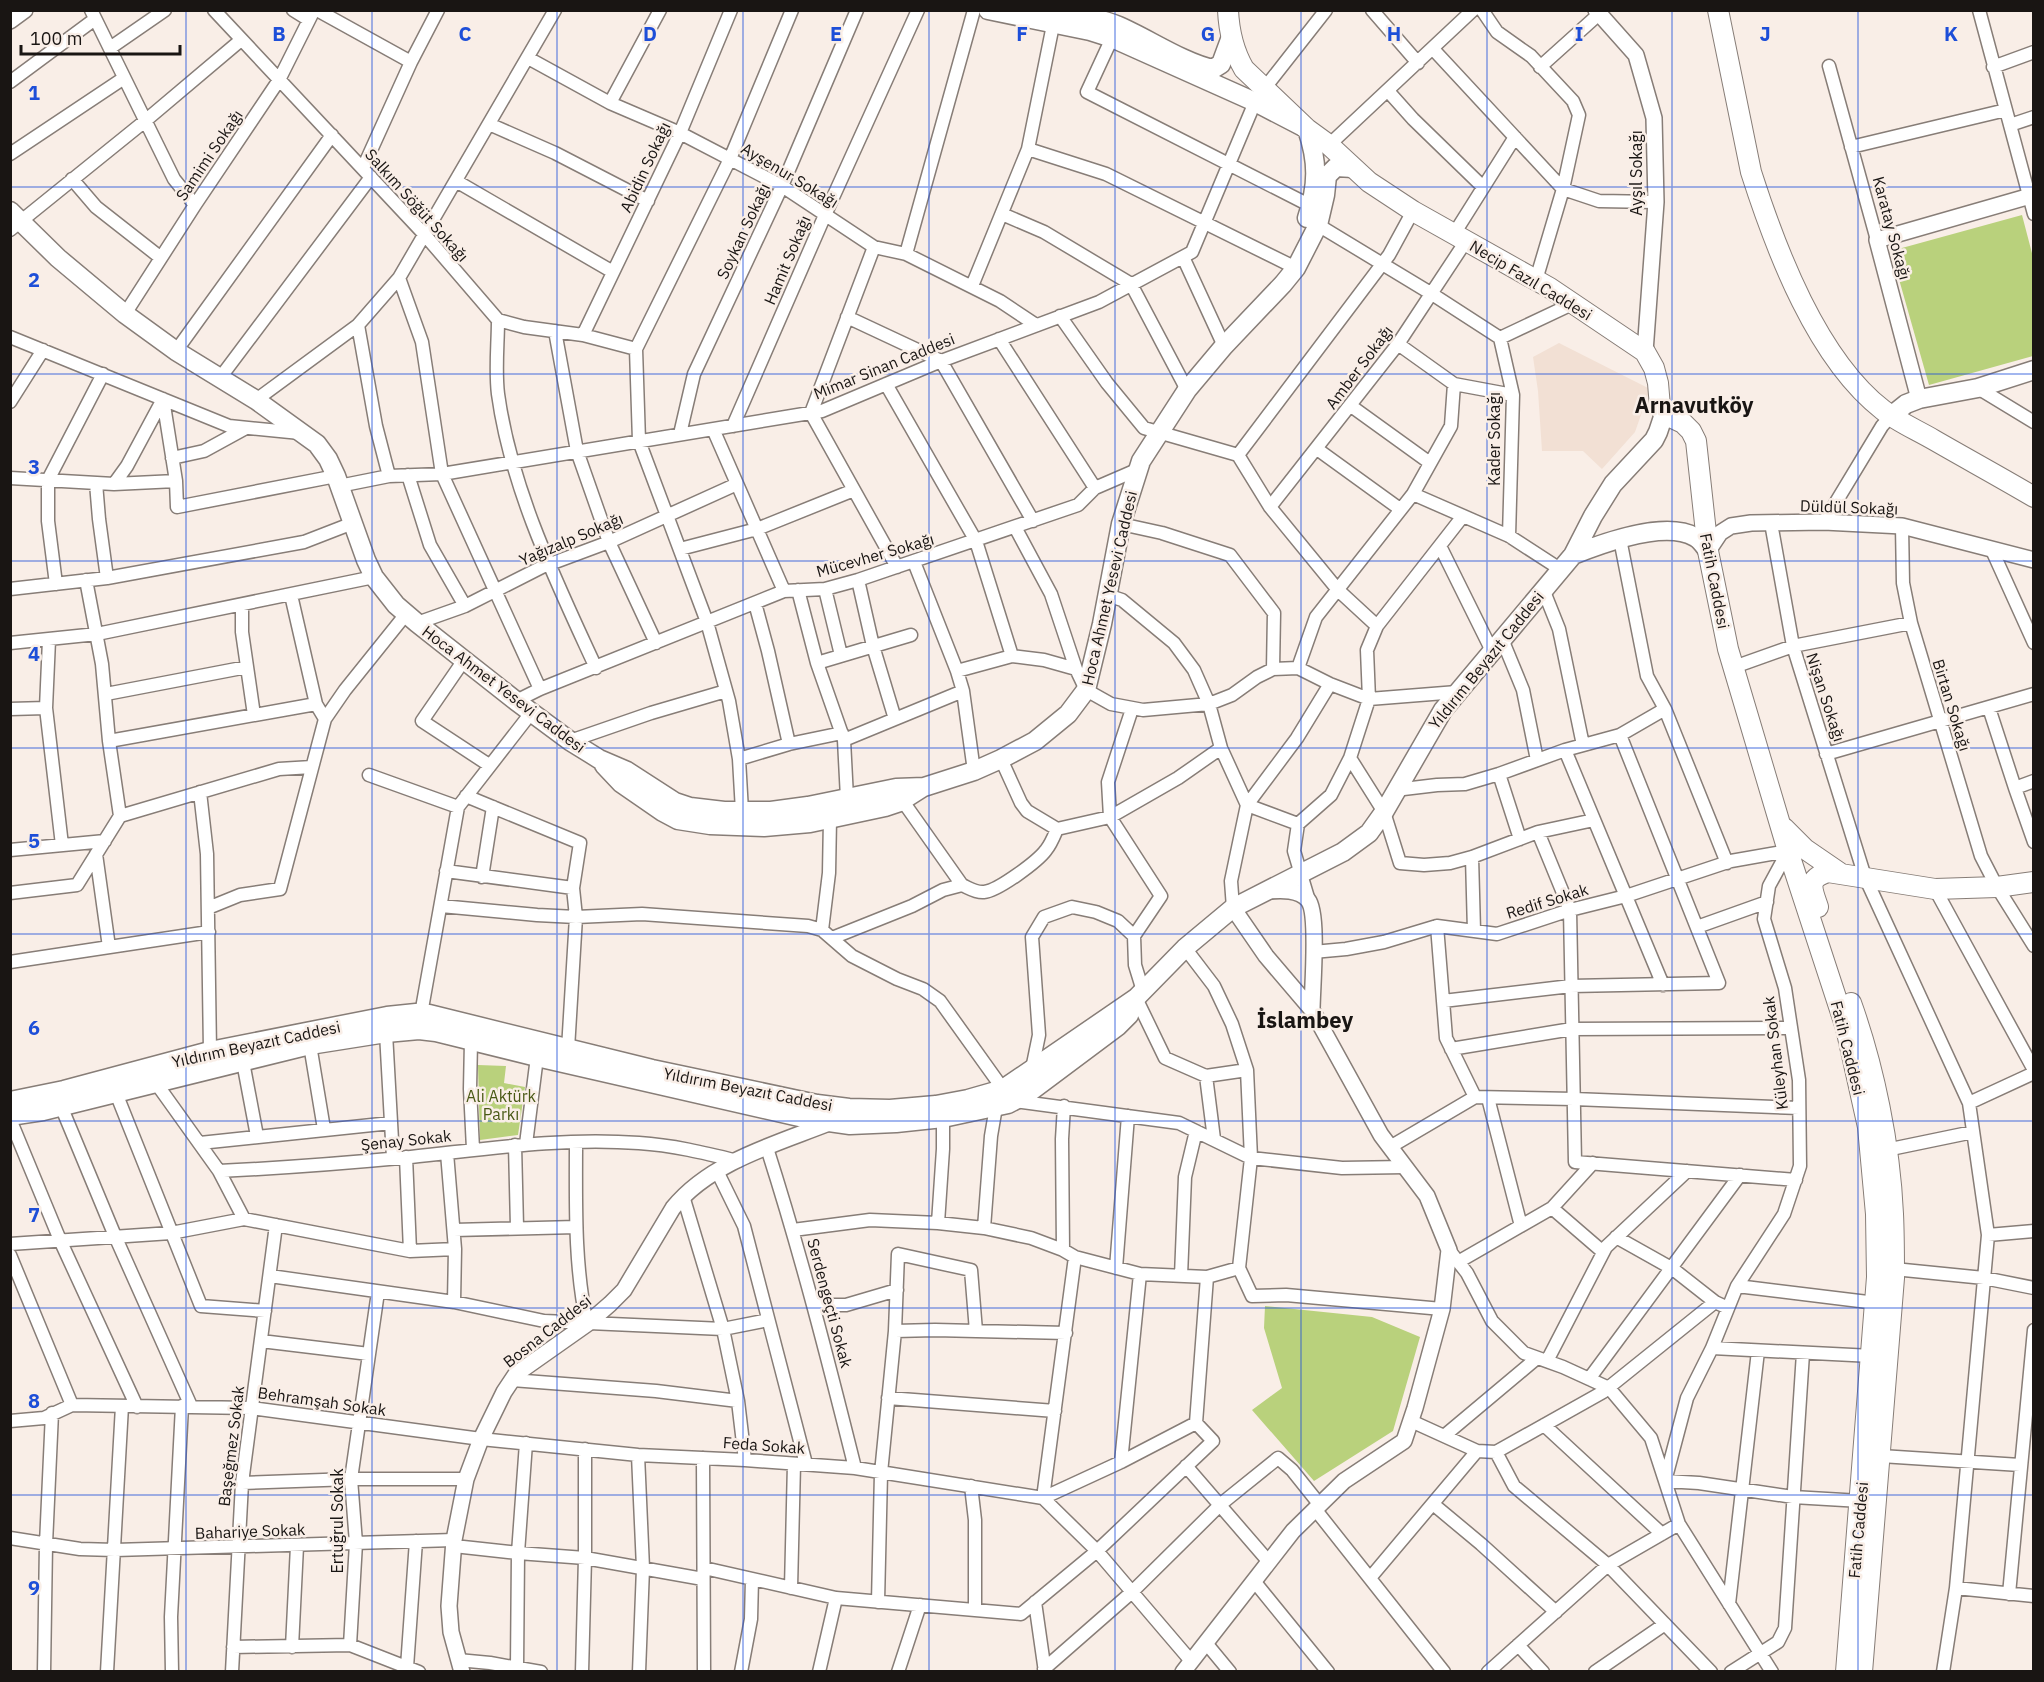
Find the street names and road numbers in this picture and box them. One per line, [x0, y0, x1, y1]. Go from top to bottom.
street label: Samimi Sokağı [171, 106, 247, 204]
street label: Abidin Sokağı [615, 119, 675, 215]
street label: Ayşıl Sokağı [1626, 130, 1646, 216]
street label: Ayşenur Sokağı [738, 138, 842, 212]
street label: Salkım Söğüt Sokağı [361, 144, 473, 266]
street label: Karatay Sokağı [1869, 174, 1915, 282]
street label: Soykan Sokağı [712, 180, 774, 282]
street label: Hamit Sokağı [759, 212, 815, 308]
street label: Necip Fazıl Caddesi [1466, 236, 1596, 324]
street label: Amber Sokağı [1321, 321, 1397, 413]
street label: Mimar Sinan Caddesi [810, 329, 958, 403]
street label: Kader Sokağı [1484, 392, 1504, 486]
street label: Hoca Ahmet Yesevi Caddesi [1077, 489, 1141, 687]
street label: Düldül Sokağı [1800, 495, 1898, 519]
street label: Yağızalp Sokağı [516, 508, 626, 570]
street label: Mücevher Sokağı [814, 529, 936, 581]
street label: Fatih Caddesi [1696, 532, 1734, 630]
street label: Yıldırım Beyazıt Caddesi [1424, 587, 1548, 733]
street label: Hoca Ahmet Yesevi Caddesi [418, 621, 590, 757]
street label: Nişan Sokağı [1802, 650, 1850, 744]
street label: Birtan Sokağı [1929, 657, 1975, 753]
street label: Redif Sokak [1504, 879, 1591, 923]
street label: Küleyhan Sokak [1758, 995, 1792, 1111]
street label: Fatih Caddesi [1827, 999, 1869, 1097]
street label: Yıldırım Beyazıt Caddesi [170, 1016, 342, 1072]
street label: Yıldırım Beyazıt Caddesi [662, 1063, 834, 1115]
street label: Şenay Sokak [360, 1125, 453, 1155]
street label: Serdengeçti Sokak [803, 1236, 857, 1370]
street label: Bosna Caddesi [499, 1290, 595, 1372]
street label: Behramşah Sokak [257, 1382, 388, 1420]
street label: Başeğmez Sokak [214, 1384, 248, 1508]
street label: Feda Sokak [722, 1432, 806, 1458]
street label: Ertuğrul Sokak [327, 1468, 347, 1574]
street label: Fatih Caddesi [1844, 1481, 1872, 1579]
street label: Bahariye Sokak [194, 1519, 306, 1543]

